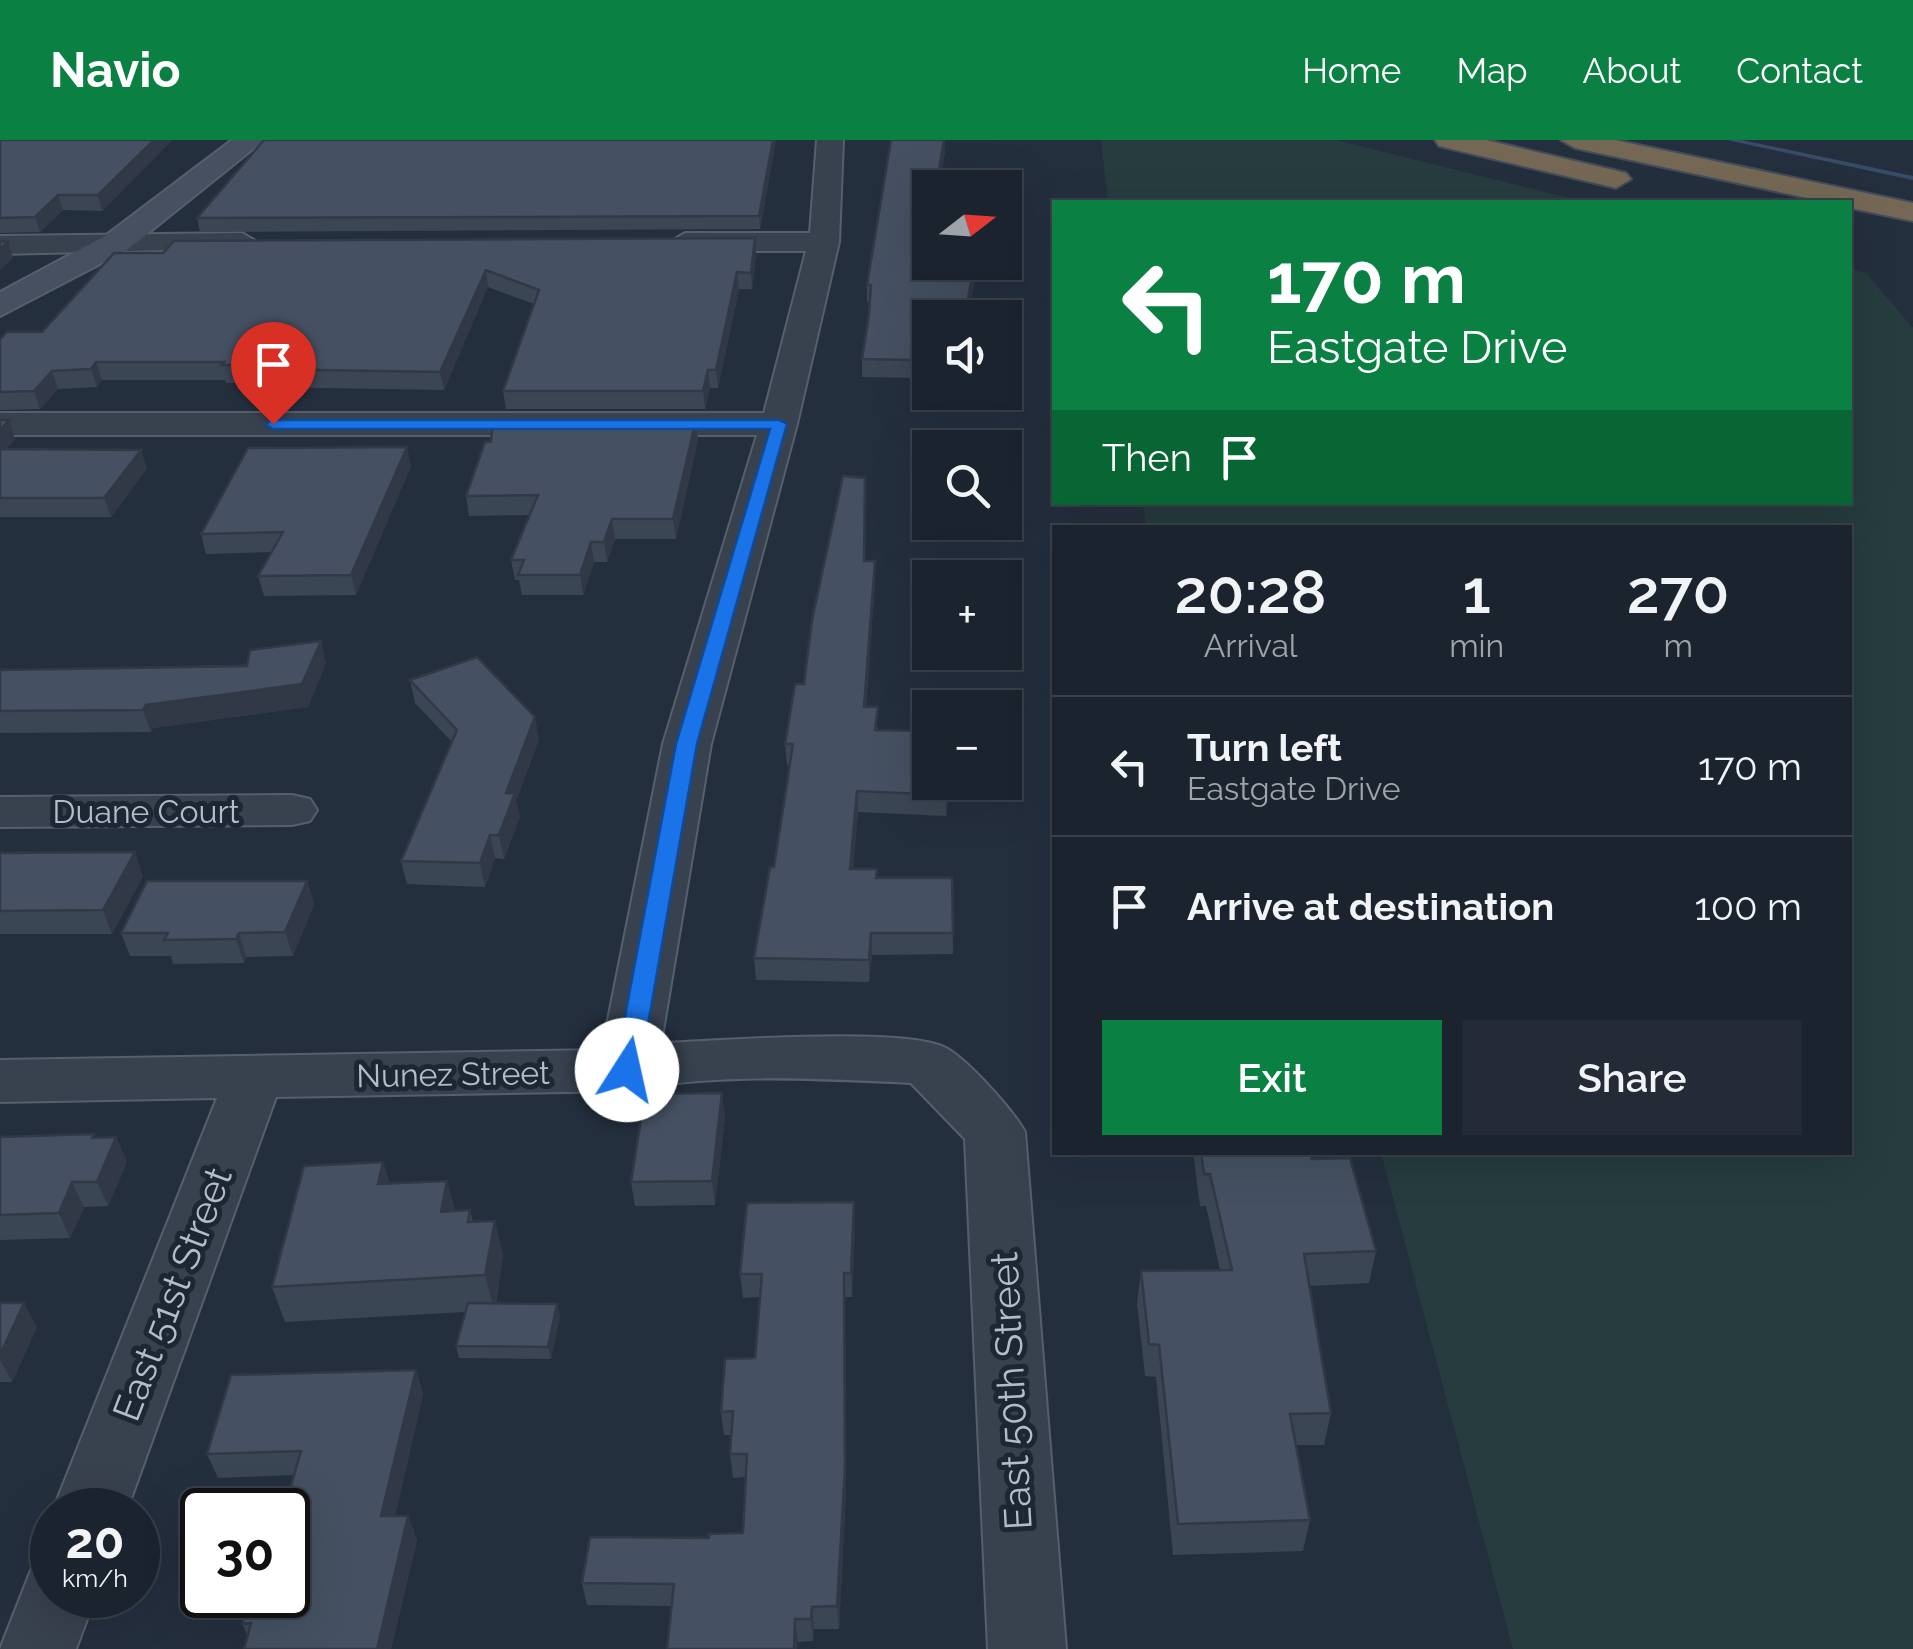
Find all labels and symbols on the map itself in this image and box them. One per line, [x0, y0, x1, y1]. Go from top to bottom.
north arrow [912, 170, 1022, 280]
pin [231, 322, 316, 425]
street label: Duane Court [53, 793, 240, 830]
position arrow [575, 1018, 679, 1122]
street label: Nunez Street [356, 1054, 550, 1094]
street label: East 51st Street [103, 1161, 241, 1427]
street label: East 50th Street [981, 1251, 1041, 1531]
speed limit sign: 30 [180, 1488, 310, 1618]

